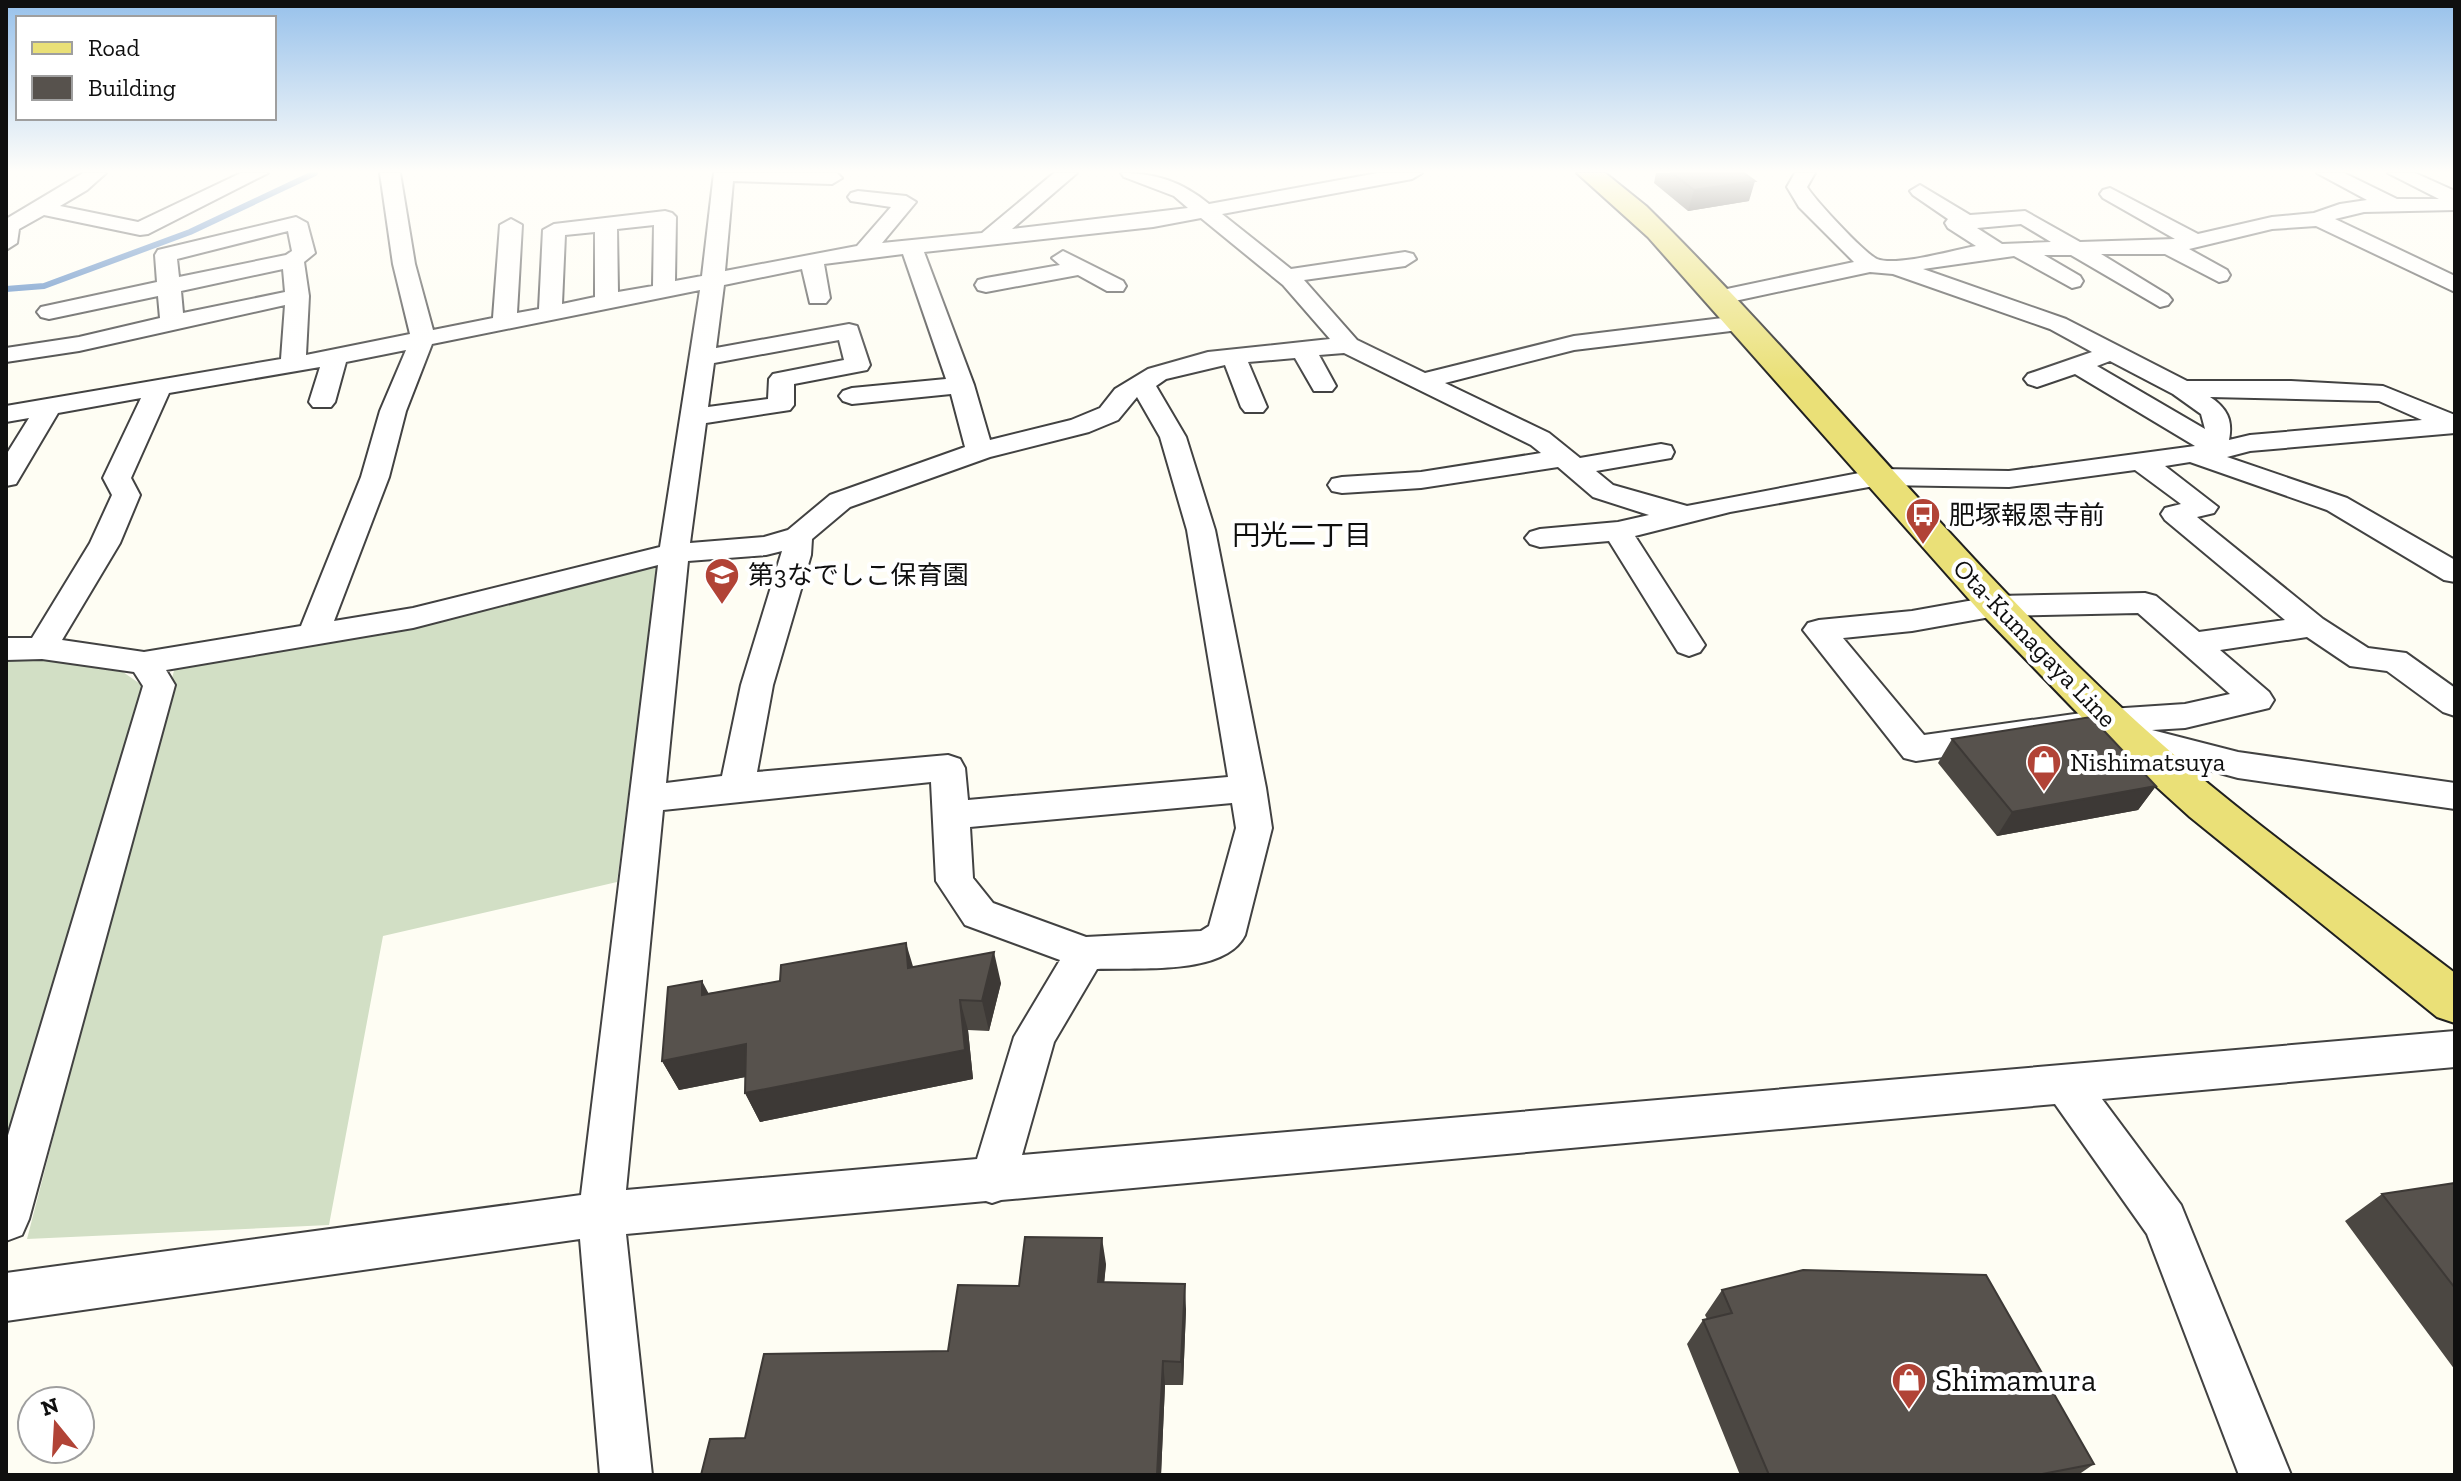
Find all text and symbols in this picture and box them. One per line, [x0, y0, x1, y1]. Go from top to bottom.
legend [16, 16, 276, 120]
text: Road [88, 33, 140, 62]
text: Building [88, 73, 176, 102]
bus stop icon: 肥塚報恩寺前 [1904, 496, 1942, 546]
place label: 肥塚報恩寺前 [1949, 499, 2105, 531]
district label: 円光二丁目 [1232, 519, 1372, 552]
street label: Ota-Kumagaya Line [1946, 552, 2124, 734]
school or university icon: 第3なでしこ保育園 [703, 556, 741, 606]
place label: 第3なでしこ保育園 [748, 559, 969, 591]
shop icon: Nishimatsuya [2025, 743, 2063, 793]
place label: Nishimatsuya [2070, 746, 2226, 778]
shop icon: Shimamura [1890, 1361, 1928, 1411]
place label: Shimamura [1935, 1361, 2096, 1399]
north arrow [16, 1385, 96, 1465]
text: N [38, 1391, 62, 1422]

